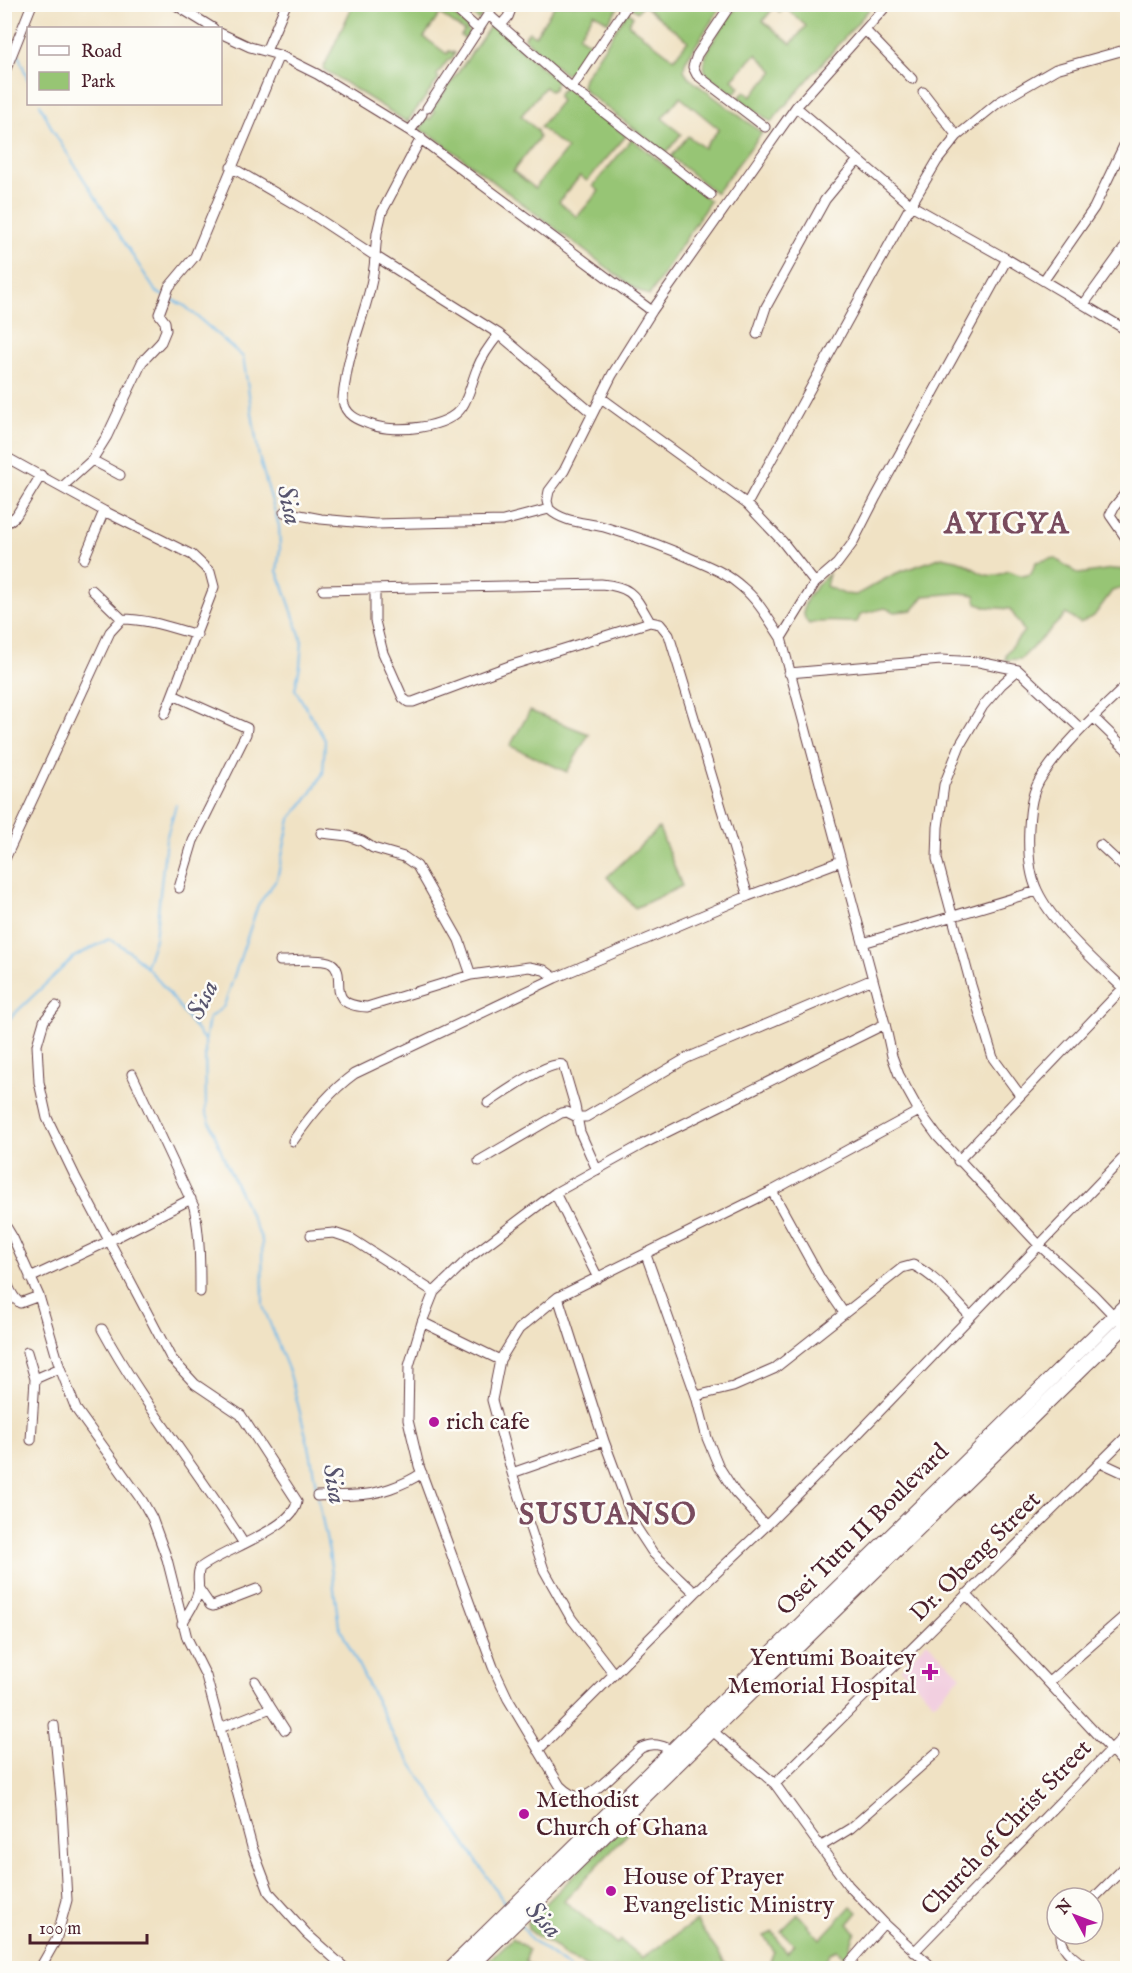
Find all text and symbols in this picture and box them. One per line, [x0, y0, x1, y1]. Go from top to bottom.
legend [27, 27, 222, 105]
text: Road [81, 41, 122, 64]
text: Park [81, 71, 116, 94]
water label: Sisa [269, 482, 309, 528]
district label: AYIGYA [943, 506, 1070, 544]
water label: Sisa [179, 975, 227, 1025]
place label: rich cafe [446, 1407, 530, 1438]
marker: rich cafe [427, 1415, 441, 1429]
street label: Osei Tutu II Boulevard [770, 1437, 956, 1623]
water label: Sisa [315, 1462, 353, 1506]
street label: Dr. Obeng Street [904, 1485, 1048, 1629]
district label: SUSUANSO [519, 1497, 697, 1535]
place label: Yentumi Boaitey Memorial Hospital [728, 1643, 916, 1702]
marker: Yentumi Boaitey Memorial Hospital [921, 1663, 939, 1681]
street label: Church of Christ Street [915, 1733, 1099, 1923]
place label: Methodist Church of Ghana [536, 1785, 708, 1844]
marker: Methodist Church of Ghana [517, 1807, 531, 1821]
place label: House of Prayer Evangelistic Ministry [623, 1862, 834, 1921]
marker: House of Prayer Evangelistic Ministry [604, 1884, 618, 1898]
north arrow [1045, 1886, 1105, 1946]
water label: Sisa [517, 1894, 569, 1946]
text: N [1052, 1896, 1077, 1920]
scale bar [30, 1907, 147, 1945]
text: 100 m [39, 1918, 81, 1941]

